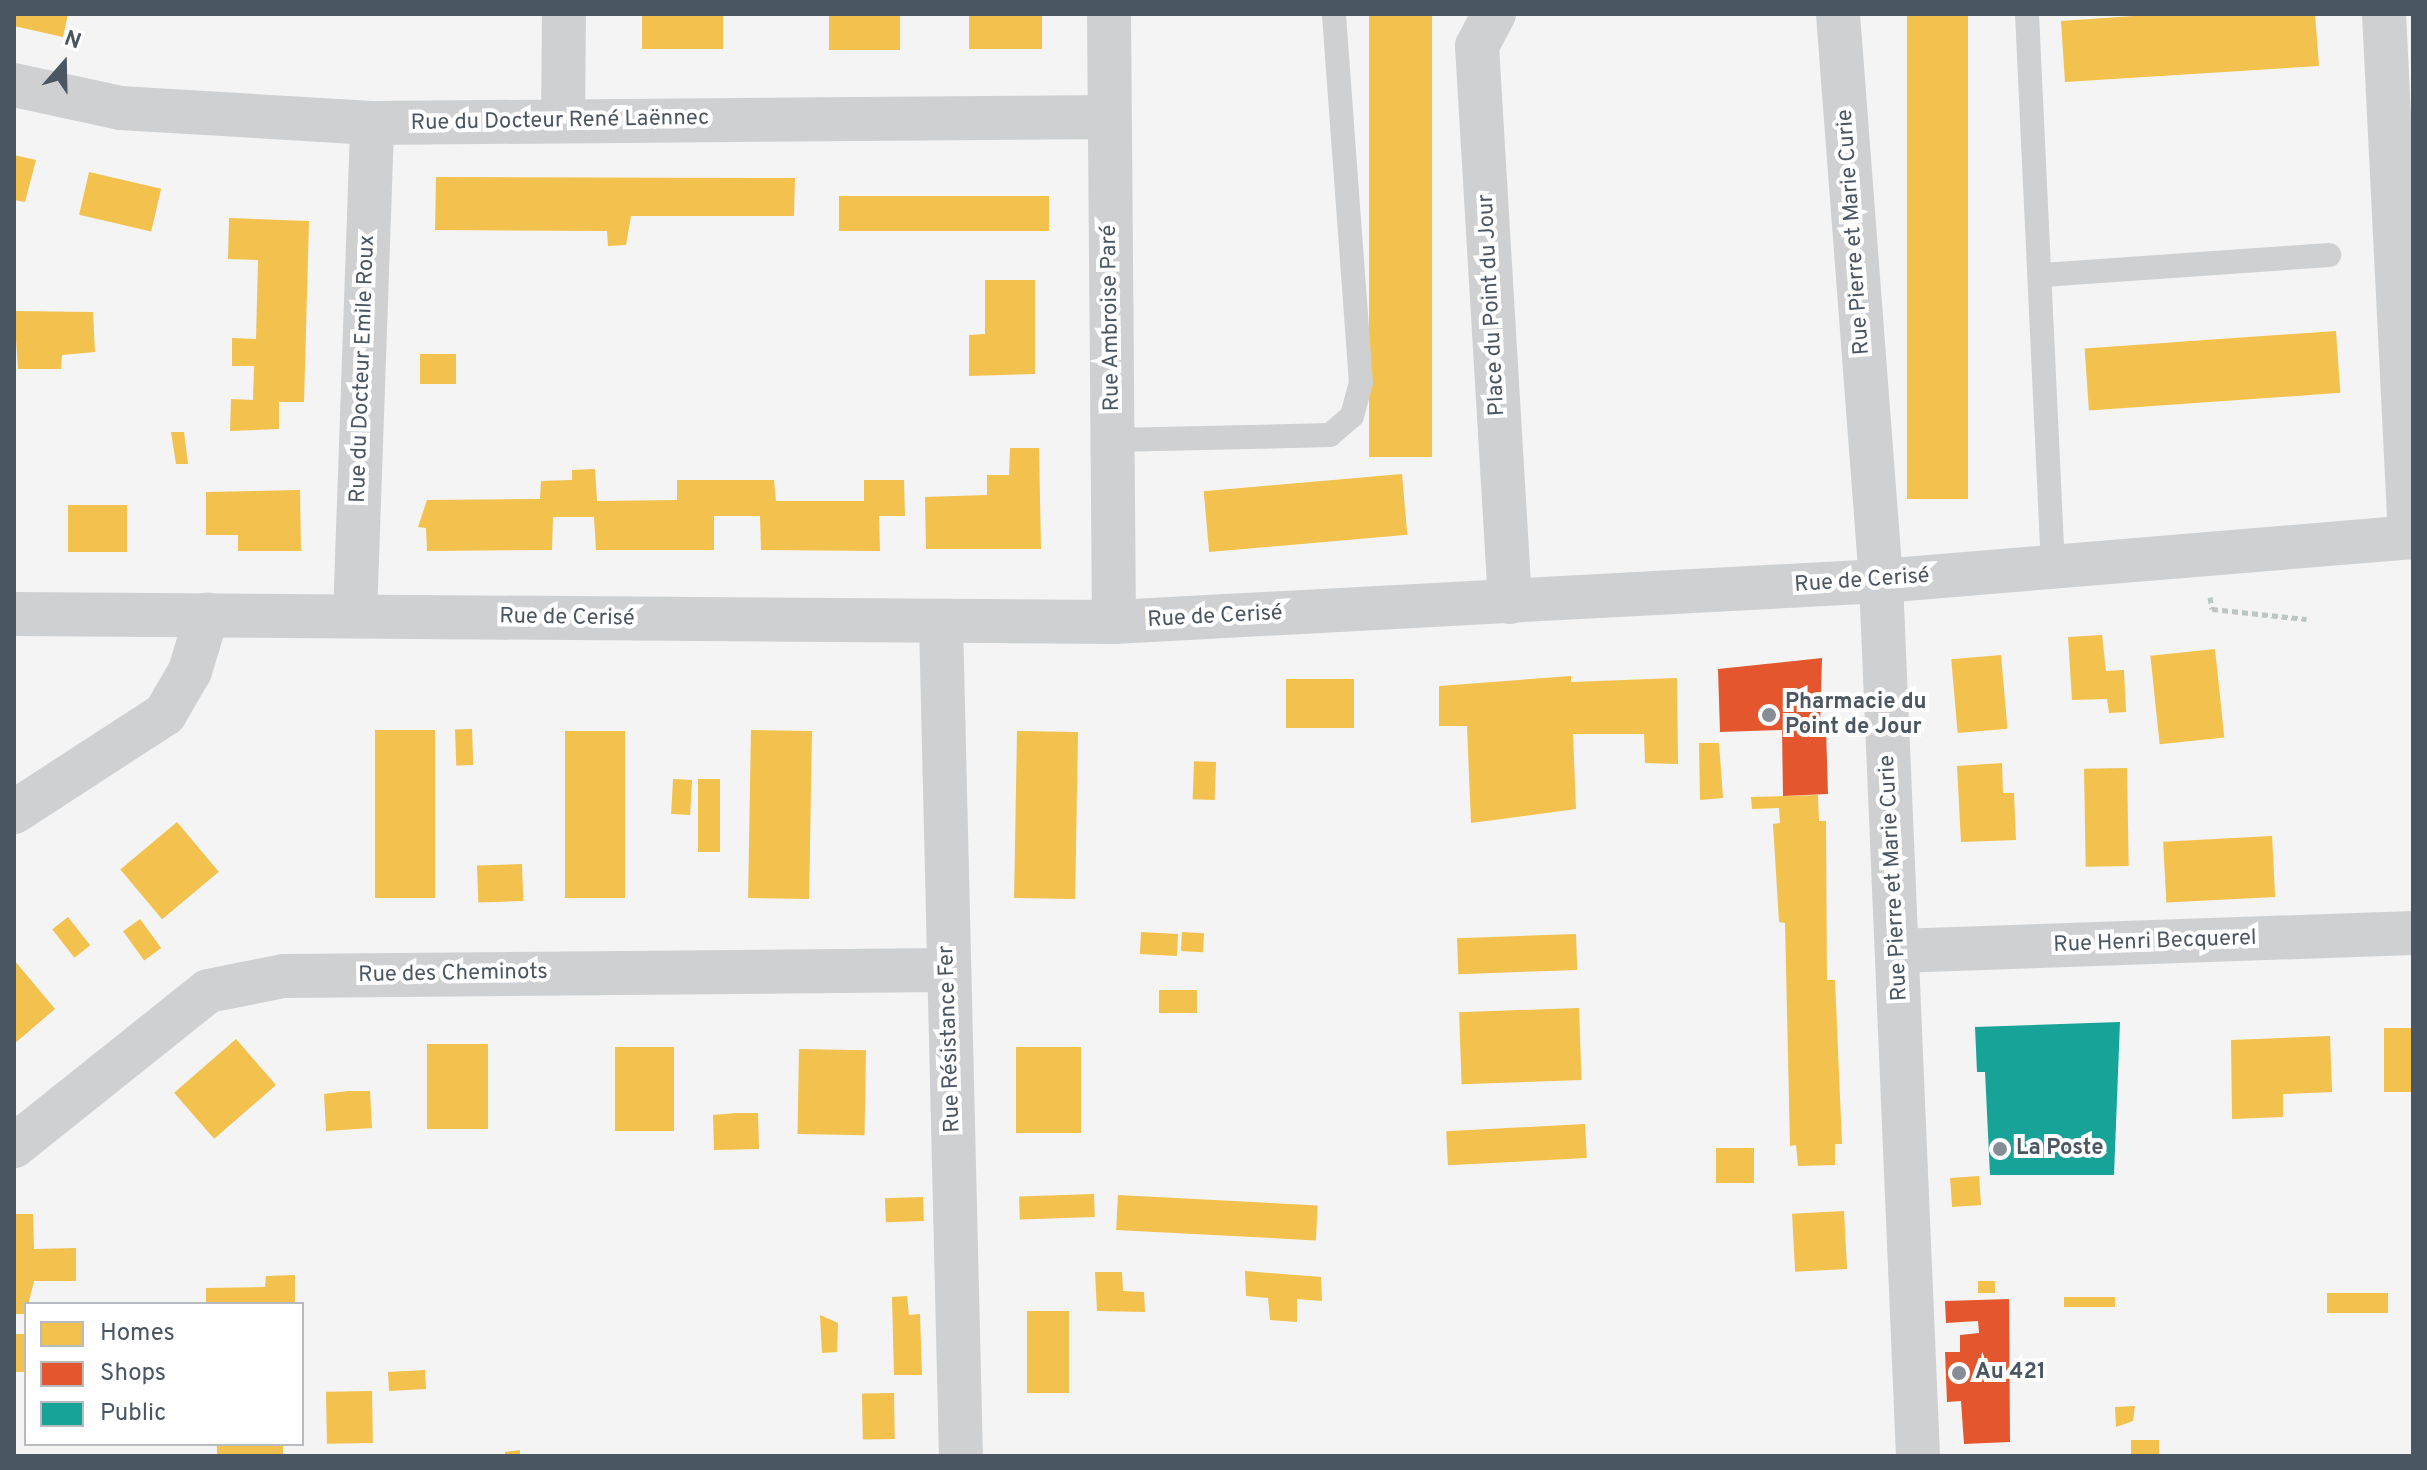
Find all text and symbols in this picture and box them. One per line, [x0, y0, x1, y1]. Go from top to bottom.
north arrow [24, 24, 104, 104]
text: N [60, 26, 84, 56]
street label: Rue du Docteur René Laënnec [411, 105, 709, 137]
street label: Rue Pierre et Marie Curie [1832, 108, 1876, 356]
street label: Place du Point du Jour [1473, 193, 1511, 417]
street label: Rue Ambroise Paré [1096, 224, 1126, 412]
street label: Rue du Docteur Emile Roux [345, 235, 381, 503]
street label: Rue de Cerisé [1794, 563, 1930, 599]
street label: Rue de Cerisé [1147, 600, 1283, 634]
street label: Rue de Cerisé [499, 604, 635, 632]
place label: Pharmacie du Point de Jour [1785, 689, 1927, 740]
marker: Pharmacie du Point de Jour [1760, 706, 1778, 724]
street label: Rue Pierre et Marie Curie [1874, 754, 1914, 1002]
street label: Rue Henri Becquerel [2053, 925, 2257, 959]
street label: Rue Résistance Fer [934, 945, 966, 1133]
street label: Rue des Cheminots [358, 959, 548, 989]
place label: La Poste [2016, 1136, 2104, 1162]
marker: La Poste [1991, 1140, 2009, 1158]
legend [24, 1302, 304, 1446]
text: Homes [100, 1319, 175, 1349]
text: Shops [100, 1359, 166, 1389]
place label: Au 421 [1975, 1360, 2046, 1386]
marker: Au 421 [1950, 1364, 1968, 1382]
text: Public [100, 1399, 166, 1429]

